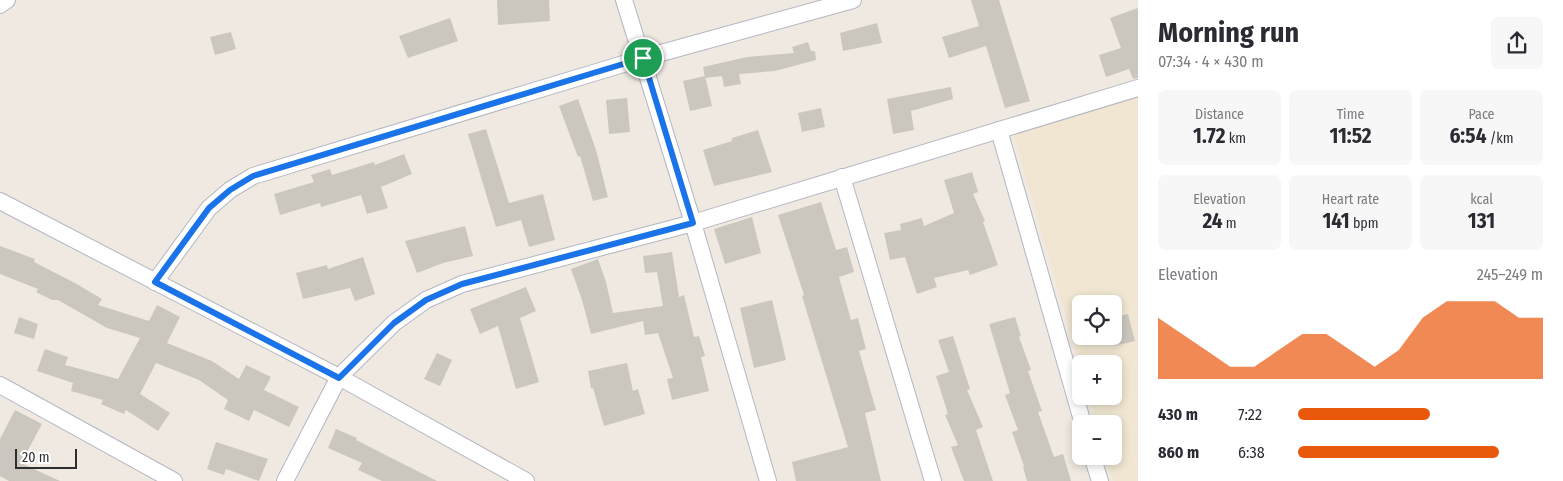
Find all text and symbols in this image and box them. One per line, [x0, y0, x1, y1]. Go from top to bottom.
text: Morning run [1158, 16, 1299, 49]
button: share [1491, 17, 1543, 69]
pin [622, 37, 664, 79]
icon: arrive [629, 44, 657, 72]
text: 07:34 · 4 × 430 m [1158, 52, 1264, 71]
text: Distance [1195, 106, 1244, 123]
text: Time [1337, 106, 1364, 123]
text: Pace [1468, 106, 1495, 123]
text: 1.72 [1193, 123, 1225, 149]
text: 11:52 [1329, 123, 1372, 149]
text: 6:54 [1449, 123, 1486, 149]
text: km [1225, 130, 1246, 147]
text: /km [1486, 130, 1514, 147]
text: Elevation [1193, 191, 1246, 208]
text: Heart rate [1322, 191, 1379, 208]
text: kcal [1470, 191, 1493, 208]
text: 24 [1202, 208, 1223, 234]
text: 141 [1322, 208, 1350, 234]
text: 131 [1468, 208, 1495, 234]
text: m [1223, 215, 1237, 232]
text: bpm [1350, 215, 1379, 232]
text: Elevation [1158, 265, 1218, 284]
text: 245–249 m [1477, 265, 1543, 284]
map controls [1072, 295, 1122, 465]
button: locate [1072, 295, 1122, 345]
button: + [1072, 355, 1122, 405]
text: 430 m [1158, 405, 1198, 424]
text: 7:22 [1238, 405, 1262, 424]
button: − [1072, 415, 1122, 465]
text: 860 m [1158, 443, 1199, 462]
text: 6:38 [1238, 443, 1265, 462]
scale bar [15, 446, 78, 469]
text: 20 m [22, 449, 50, 466]

